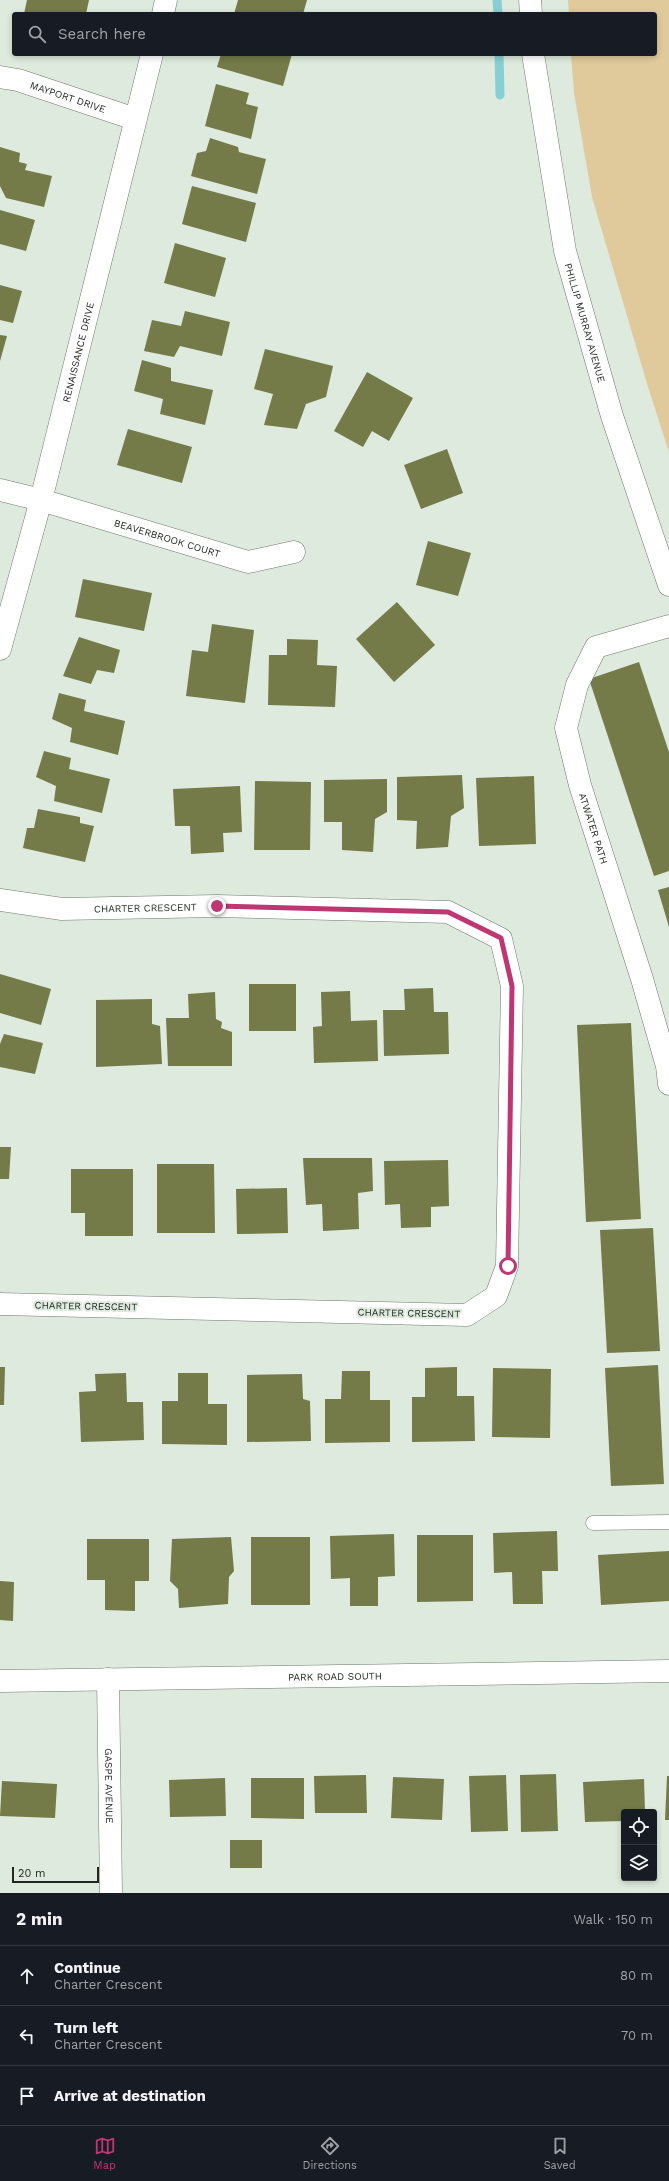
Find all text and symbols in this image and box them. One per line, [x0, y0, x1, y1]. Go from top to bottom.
search box [12, 12, 657, 56]
icon: search [26, 23, 48, 45]
text: Search here [58, 25, 146, 43]
street label: MAYPORT DRIVE [29, 79, 107, 114]
street label: PHILLIP MURRAY AVENUE [563, 262, 608, 384]
street label: RENAISSANCE DRIVE [60, 301, 96, 403]
street label: BEAVERBROOK COURT [113, 517, 222, 559]
street label: ATWATER PATH [577, 791, 610, 865]
route end [208, 897, 226, 915]
street label: CHARTER CRESCENT [94, 901, 197, 914]
route start [499, 1257, 517, 1275]
street label: CHARTER CRESCENT [35, 1300, 137, 1312]
street label: CHARTER CRESCENT [358, 1307, 460, 1319]
street label: PARK ROAD SOUTH [288, 1670, 382, 1682]
street label: GASPE AVENUE [103, 1748, 116, 1824]
map controls [621, 1809, 657, 1881]
button: locate [621, 1809, 657, 1845]
button: layers [621, 1845, 657, 1881]
scale bar [12, 1865, 99, 1884]
text: 20 m [18, 1867, 46, 1880]
text: 2 min [16, 1909, 62, 1929]
text: Walk · 150 m [574, 1912, 653, 1927]
text: Continue [54, 1959, 121, 1977]
icon: ahead [16, 1965, 38, 1987]
text: 80 m [620, 1968, 653, 1983]
text: Charter Crescent [54, 1977, 162, 1992]
text: Turn left [54, 2019, 118, 2037]
icon: left [16, 2025, 38, 2047]
text: 70 m [621, 2028, 653, 2043]
text: Charter Crescent [54, 2037, 162, 2052]
icon: arrive [16, 2085, 38, 2107]
text: Arrive at destination [54, 2087, 206, 2105]
tab: Map [93, 2135, 116, 2172]
tab: Directions [303, 2135, 357, 2172]
tab: Saved [544, 2135, 576, 2172]

